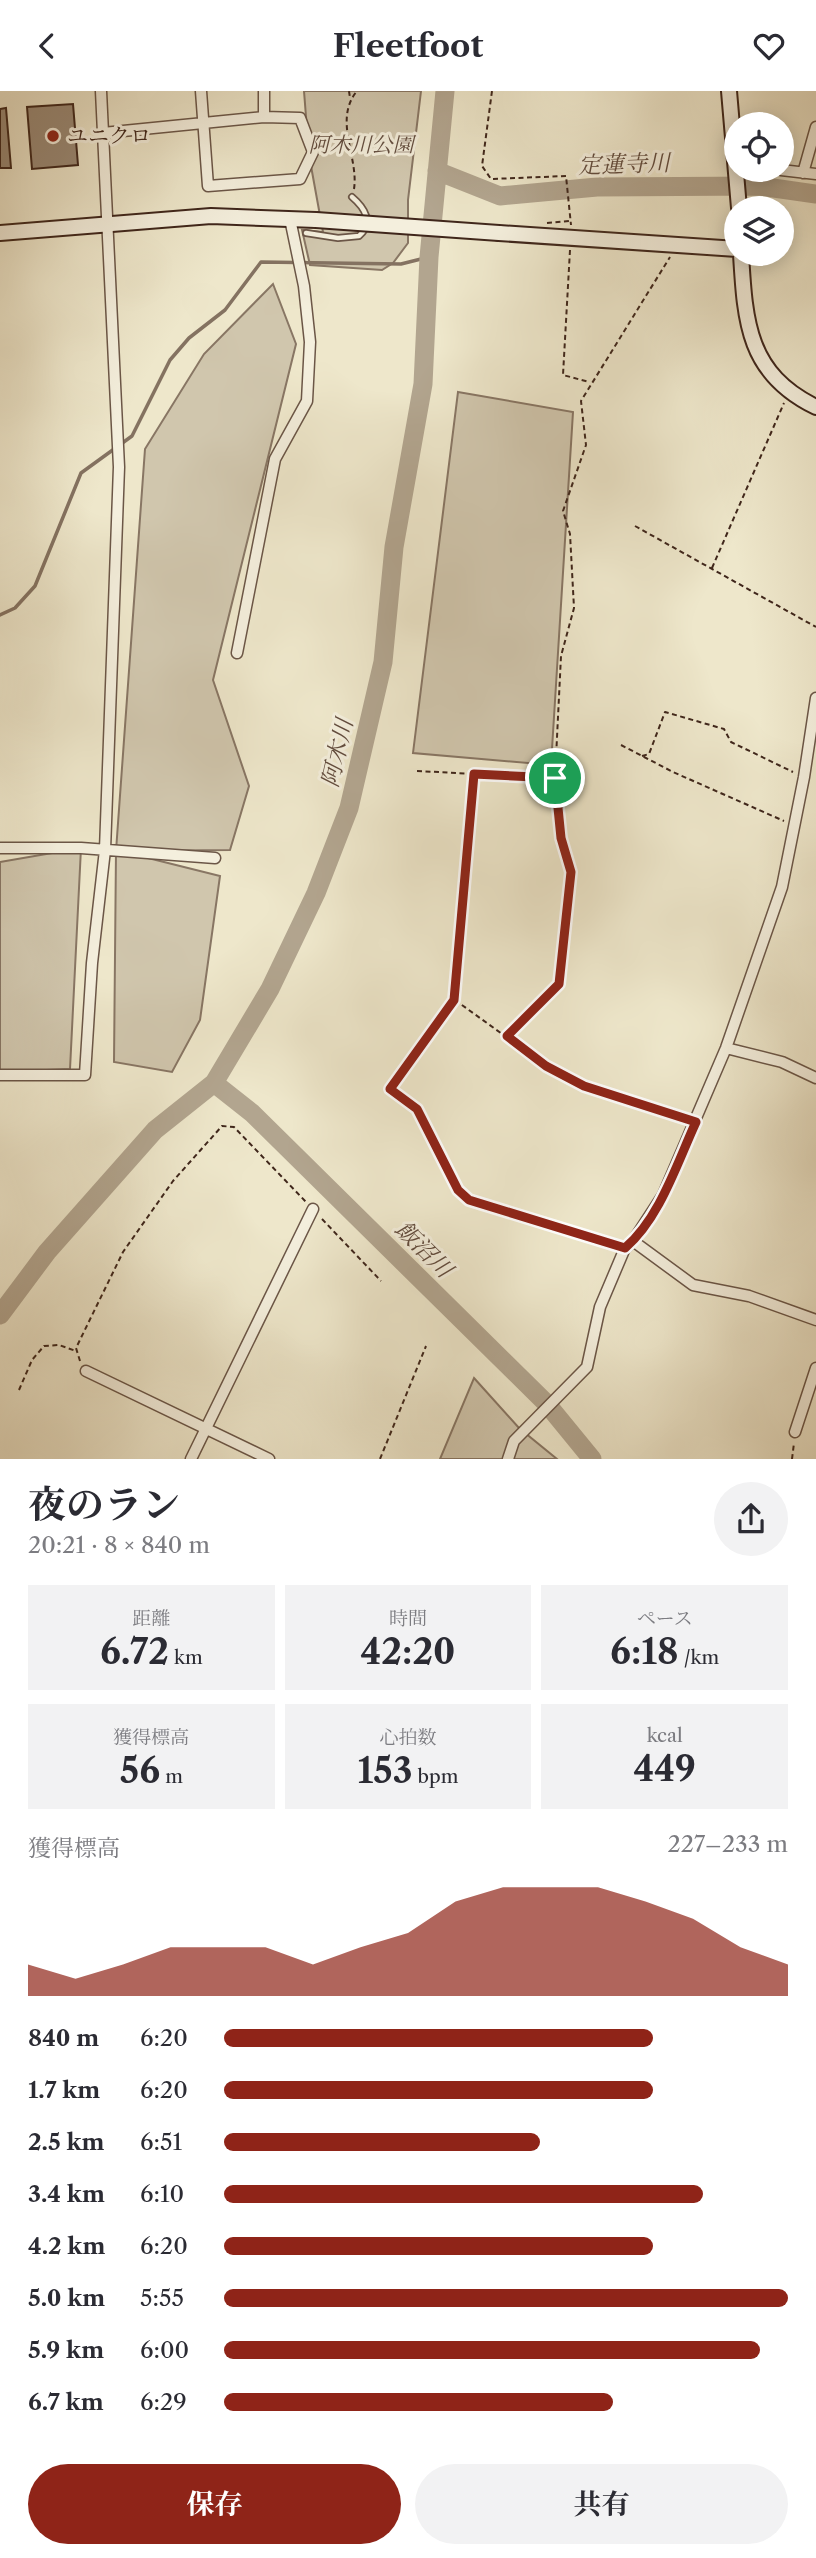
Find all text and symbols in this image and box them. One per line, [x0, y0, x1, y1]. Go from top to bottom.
text: Fleetfoot [333, 26, 483, 65]
icon: back [28, 27, 66, 65]
icon: heart [750, 27, 788, 65]
map controls [724, 112, 794, 266]
button: locate [724, 112, 794, 182]
place label: ユニクロ [67, 123, 151, 148]
marker: ユニクロ [45, 128, 61, 144]
park label: 阿木川公園 [309, 132, 416, 157]
water label: 定蓮寺川 [578, 148, 673, 180]
button: layers [724, 196, 794, 266]
water label: 阿木川 [316, 713, 359, 790]
pin [525, 748, 585, 808]
icon: arrive [536, 759, 574, 797]
water label: 飯沼川 [390, 1215, 460, 1285]
text: 夜のラン [28, 1481, 180, 1528]
button: share [714, 1482, 788, 1556]
text: 20:21 · 8 × 840 m [28, 1531, 210, 1559]
text: 距離 [132, 1607, 170, 1630]
text: 時間 [389, 1607, 427, 1630]
text: ペース [637, 1607, 693, 1630]
text: 6.72 [100, 1630, 169, 1673]
text: 42:20 [361, 1630, 455, 1673]
text: 6:18 [610, 1630, 679, 1673]
text: km [169, 1646, 203, 1669]
text: /km [679, 1646, 719, 1669]
text: kcal [647, 1724, 683, 1747]
text: 獲得標高 [113, 1726, 189, 1749]
text: 心拍数 [379, 1726, 437, 1749]
text: 449 [633, 1747, 696, 1790]
text: 56 [120, 1749, 160, 1792]
text: 153 [358, 1749, 412, 1792]
text: m [160, 1765, 183, 1788]
text: bpm [412, 1765, 458, 1788]
text: 227–233 m [668, 1830, 788, 1858]
text: 獲得標高 [28, 1834, 120, 1862]
text: 840 m [28, 2024, 99, 2052]
text: 6:20 [140, 2024, 188, 2052]
text: 1.7 km [28, 2076, 100, 2104]
text: 6:20 [140, 2076, 188, 2104]
text: 2.5 km [28, 2128, 104, 2156]
text: 6:51 [140, 2128, 182, 2156]
text: 3.4 km [28, 2180, 105, 2208]
text: 6:10 [140, 2180, 184, 2208]
text: 4.2 km [28, 2232, 105, 2260]
text: 6:20 [140, 2232, 188, 2260]
text: 5.0 km [28, 2284, 105, 2312]
text: 5:55 [140, 2284, 184, 2312]
text: 5.9 km [28, 2336, 104, 2364]
text: 6:00 [140, 2336, 189, 2364]
text: 6.7 km [28, 2388, 104, 2416]
text: 6:29 [140, 2388, 187, 2416]
button: 保存 [28, 2464, 401, 2544]
button: 共有 [415, 2464, 788, 2544]

